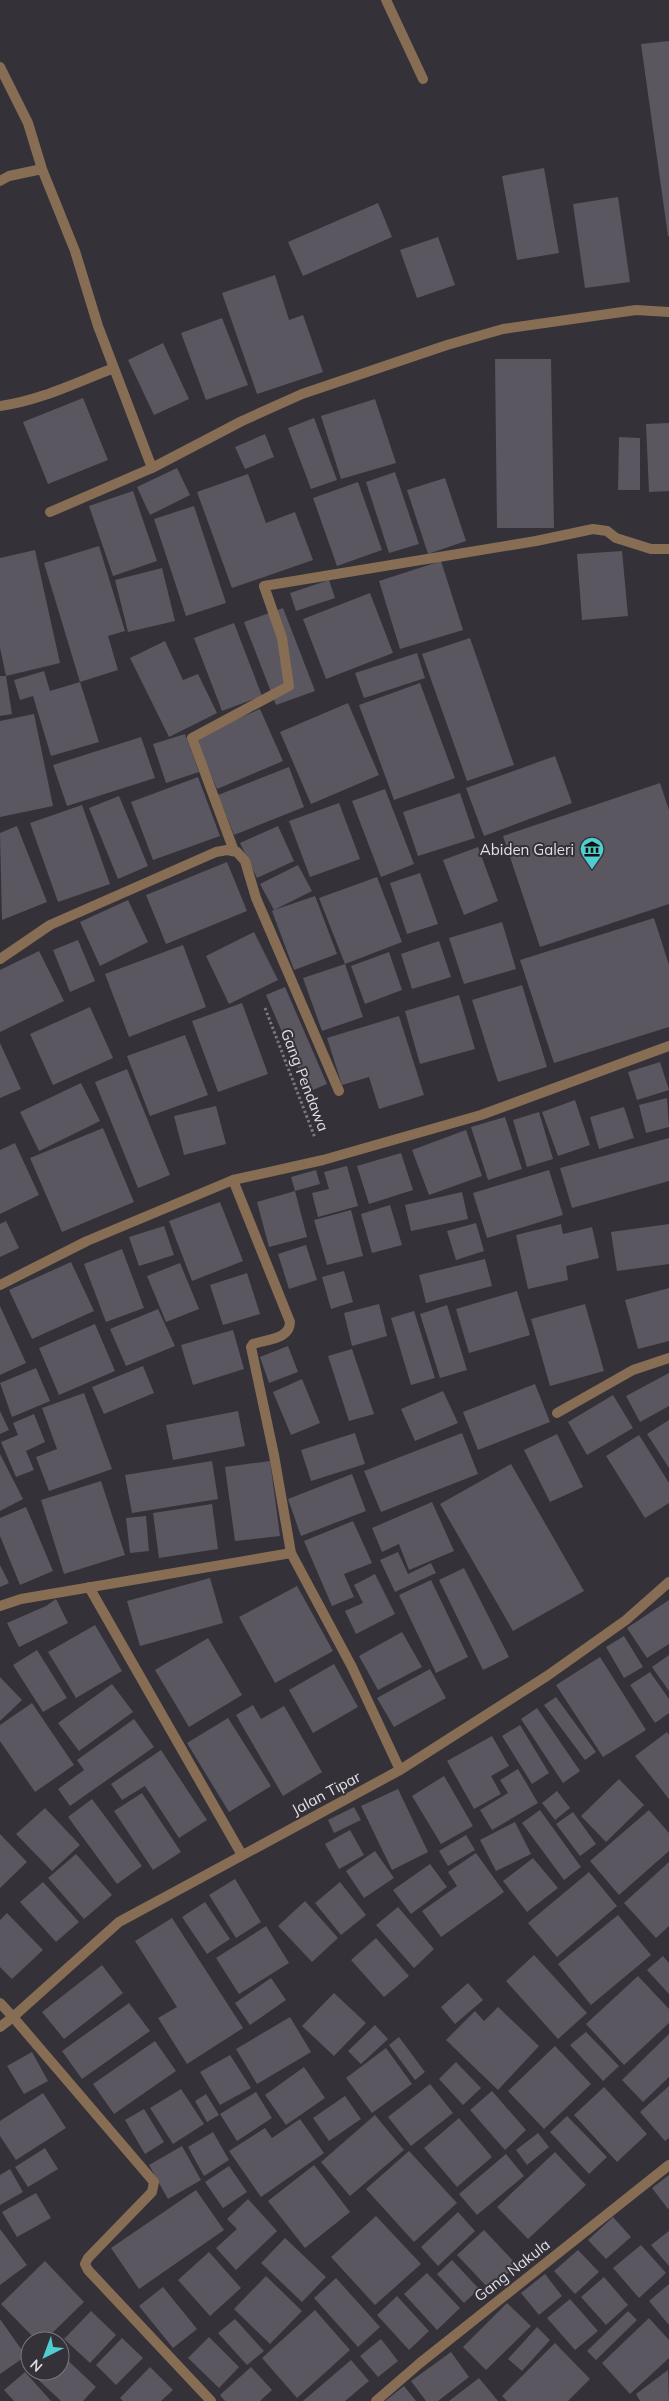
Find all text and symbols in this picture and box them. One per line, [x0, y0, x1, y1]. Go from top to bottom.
museum icon: Abiden Galeri [579, 836, 605, 870]
place label: Abiden Galeri [480, 840, 574, 859]
street label: Gang Pendawa [277, 1026, 333, 1134]
street label: Jalan Tipar [288, 1767, 364, 1819]
street label: Gang Nakula [470, 2235, 554, 2305]
north arrow [20, 2331, 70, 2381]
text: N [26, 2355, 46, 2376]

